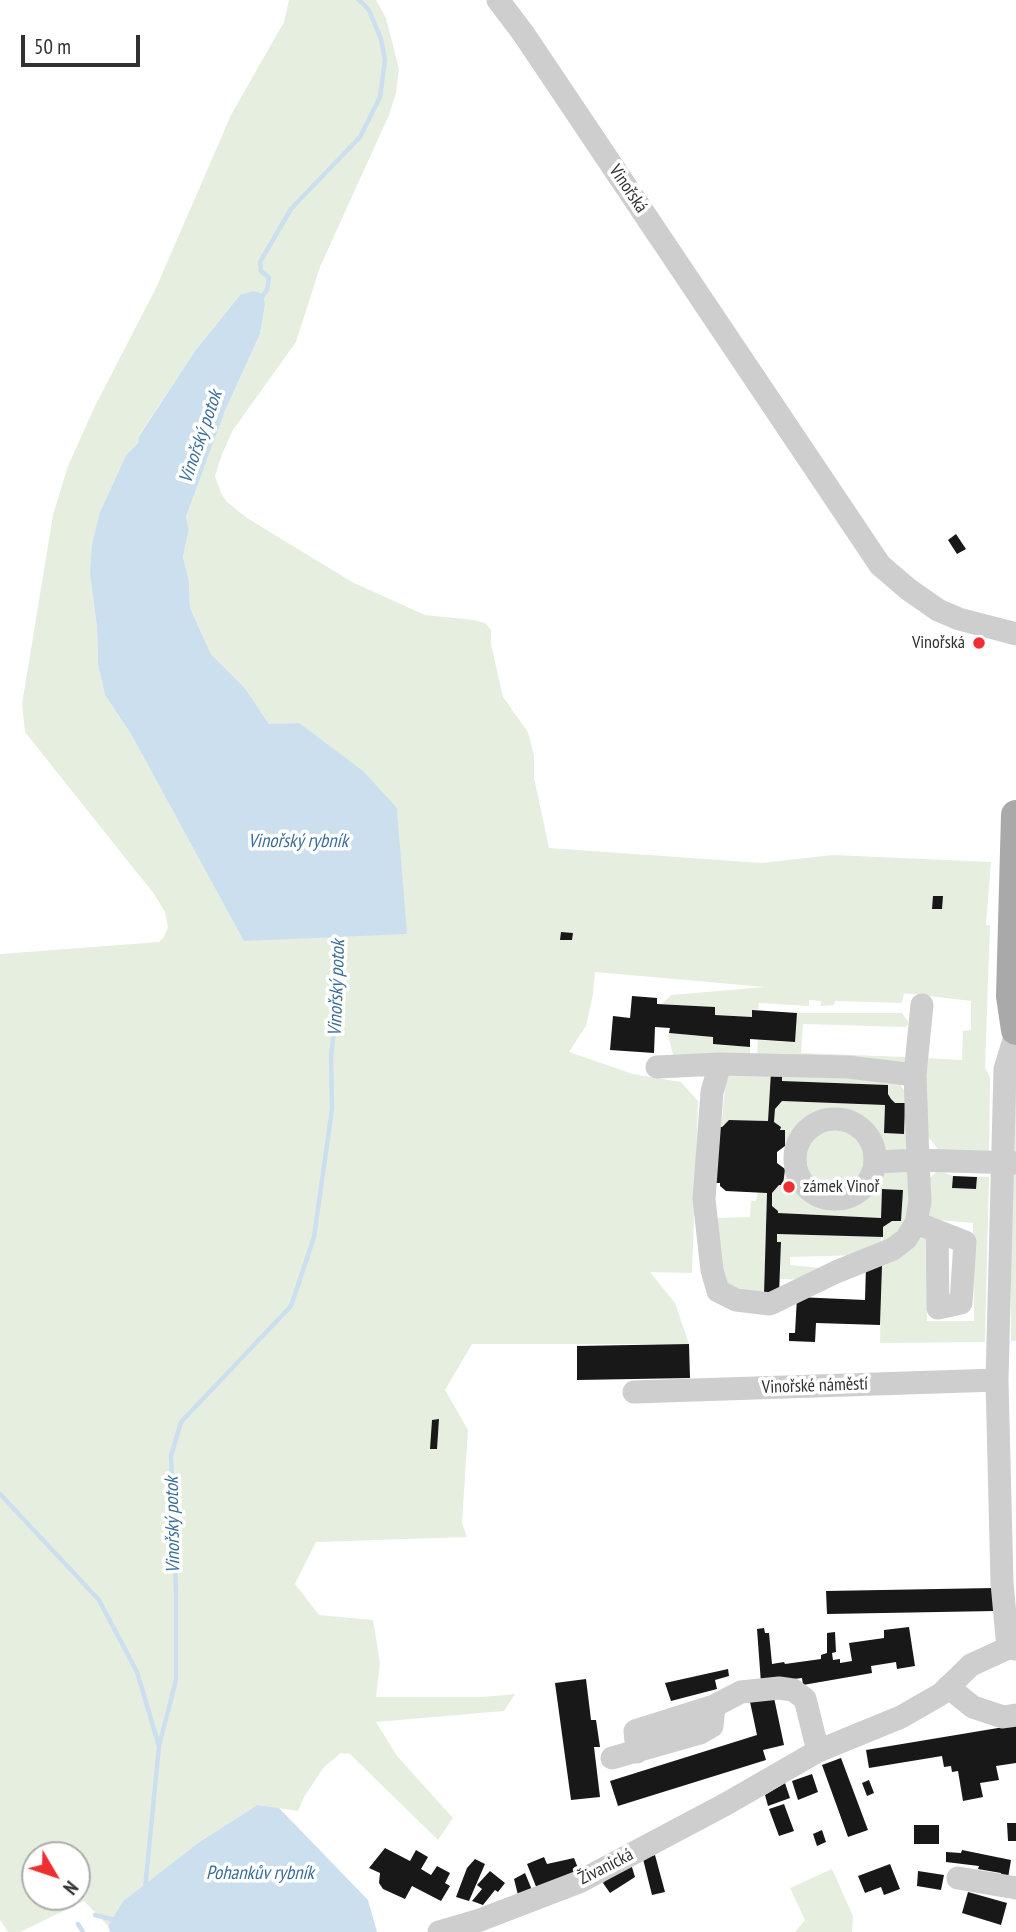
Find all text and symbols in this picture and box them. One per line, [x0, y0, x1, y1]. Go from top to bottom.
scale bar [24, 21, 144, 65]
text: 50 m [34, 33, 71, 60]
street label: Vinořská [604, 161, 652, 217]
water label: Vinořský potok [174, 388, 228, 486]
place label: Vinořská [912, 632, 965, 654]
marker: Vinořská [971, 635, 987, 651]
water label: Vinořský rybník [248, 831, 348, 853]
water label: Vinořský potok [324, 939, 350, 1037]
place label: zámek Vinoř [803, 1176, 879, 1198]
marker: zámek Vinoř [781, 1179, 797, 1195]
street label: Vinořské náměstí [762, 1373, 868, 1399]
water label: Vinořský potok [161, 1476, 185, 1574]
north arrow [21, 1841, 91, 1911]
street label: Živanická [575, 1844, 637, 1890]
water label: Pohankův rybník [206, 1863, 314, 1885]
text: N [58, 1876, 83, 1899]

